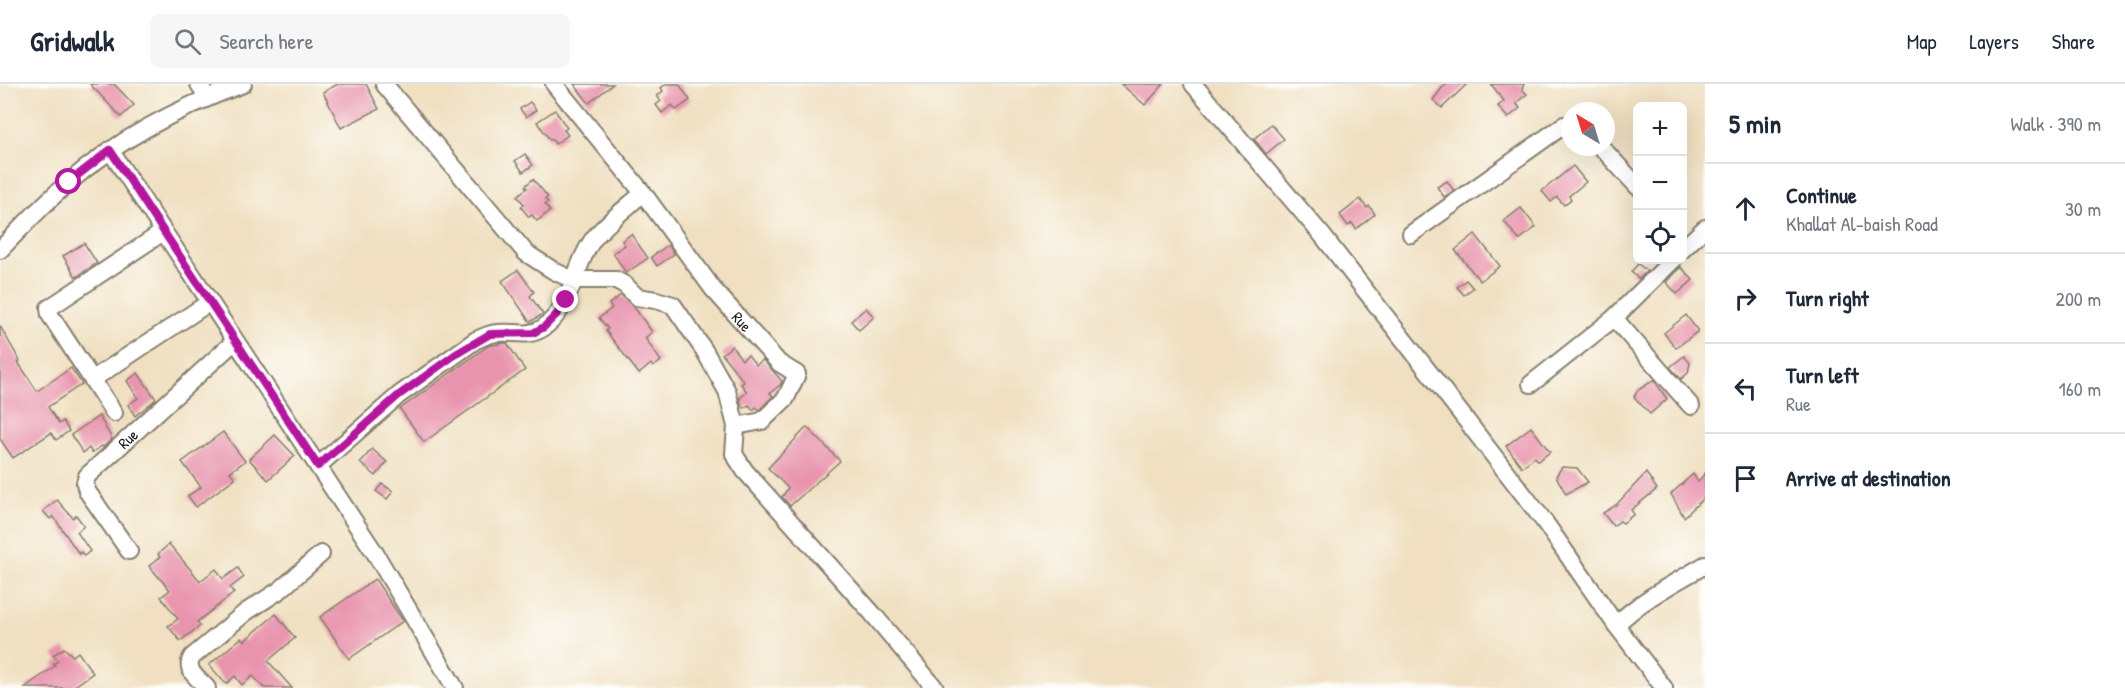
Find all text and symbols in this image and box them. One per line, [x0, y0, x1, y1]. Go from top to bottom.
search box [150, 14, 570, 68]
text: Gridwalk [30, 22, 114, 60]
icon: search [171, 25, 204, 58]
text: Search here [219, 26, 313, 56]
text: Map [1907, 27, 1936, 56]
text: Layers [1969, 27, 2019, 56]
text: Share [2052, 27, 2095, 56]
north arrow [1561, 102, 1615, 156]
map controls [1633, 102, 1687, 264]
button: + [1633, 102, 1687, 156]
text: 5 min [1729, 106, 1781, 141]
text: Walk · 390 m [2011, 110, 2101, 137]
button: − [1633, 156, 1687, 210]
route start [55, 168, 81, 194]
text: Continue [1786, 180, 1857, 210]
icon: ahead [1729, 192, 1762, 225]
text: 30 m [2065, 195, 2101, 222]
button: locate [1633, 210, 1687, 264]
text: Khallat Al-baish Road [1786, 210, 1938, 237]
icon: right [1729, 282, 1762, 315]
text: Turn right [1786, 283, 1869, 313]
text: 200 m [2056, 285, 2101, 312]
route end [552, 286, 578, 312]
street label: Rue [727, 307, 757, 337]
text: Turn left [1786, 360, 1859, 390]
icon: left [1729, 372, 1762, 405]
text: 160 m [2059, 375, 2101, 402]
text: Rue [1786, 390, 1811, 417]
street label: Rue [113, 423, 143, 454]
icon: arrive [1729, 462, 1762, 495]
text: Arrive at destination [1786, 463, 1951, 493]

